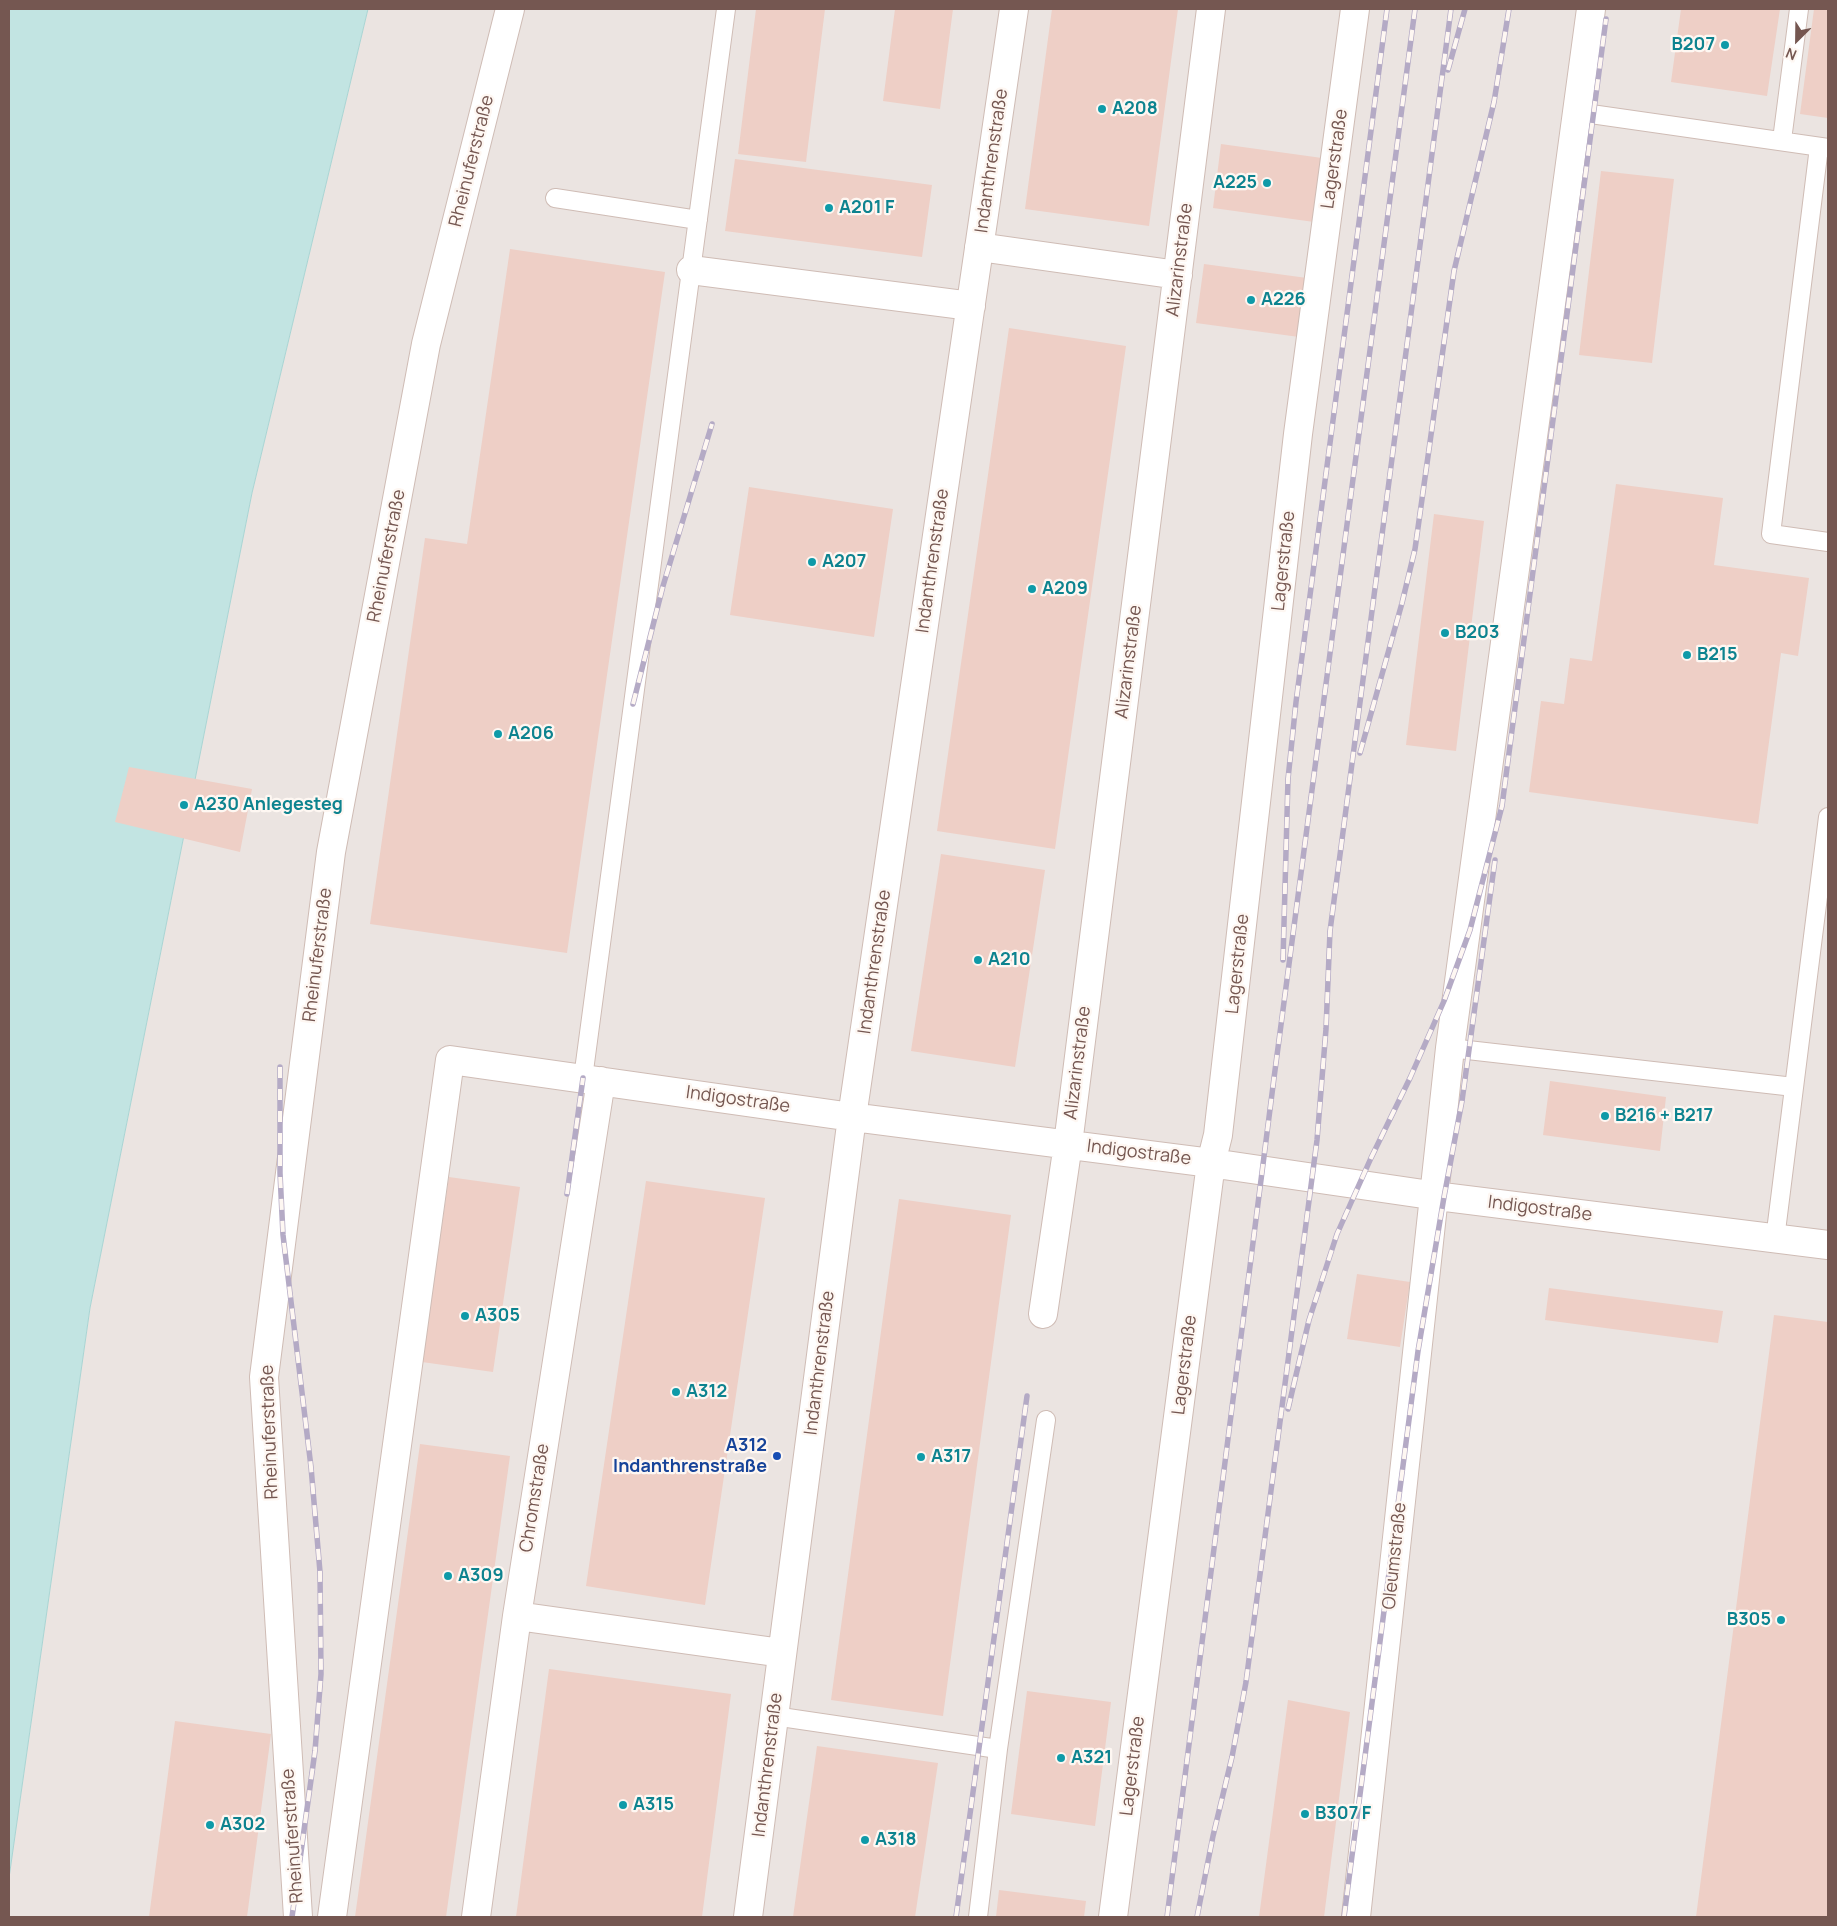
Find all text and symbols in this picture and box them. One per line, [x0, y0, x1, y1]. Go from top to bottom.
north arrow [1772, 15, 1822, 65]
place label: B207 [1671, 34, 1715, 56]
marker: B207 [1719, 39, 1731, 51]
text: N [1783, 44, 1799, 65]
street label: Indanthrenstraße [971, 87, 1013, 235]
street label: Rheinuferstraße [445, 93, 499, 229]
place label: A208 [1112, 98, 1158, 120]
marker: A208 [1096, 103, 1108, 115]
street label: Lagerstraße [1317, 108, 1353, 210]
place label: A225 [1213, 172, 1257, 194]
marker: A225 [1261, 177, 1273, 189]
place label: A201 F [839, 197, 895, 219]
marker: A201 F [823, 202, 835, 214]
street label: Alizarinstraße [1162, 202, 1198, 318]
place label: A226 [1261, 289, 1306, 311]
marker: A226 [1245, 294, 1257, 306]
street label: Indanthrenstraße [912, 487, 954, 635]
street label: Rheinuferstraße [364, 488, 410, 624]
street label: Lagerstraße [1268, 510, 1300, 612]
place label: A207 [822, 551, 866, 573]
marker: A207 [806, 556, 818, 568]
place label: A209 [1042, 578, 1088, 600]
marker: A209 [1026, 583, 1038, 595]
street label: Alizarinstraße [1111, 604, 1147, 720]
place label: B203 [1455, 622, 1499, 644]
marker: B203 [1439, 627, 1451, 639]
place label: B215 [1697, 644, 1738, 666]
marker: B215 [1681, 649, 1693, 661]
place label: A206 [508, 723, 554, 745]
marker: A206 [492, 728, 504, 740]
place label: A230 Anlegesteg [194, 794, 343, 816]
marker: A230 Anlegesteg [178, 799, 190, 811]
street label: Rheinuferstraße [299, 887, 337, 1023]
street label: Indanthrenstraße [854, 888, 896, 1036]
street label: Lagerstraße [1222, 913, 1254, 1015]
place label: A210 [988, 949, 1031, 971]
marker: A210 [972, 954, 984, 966]
street label: Alizarinstraße [1060, 1005, 1096, 1121]
street label: Indigostraße [685, 1082, 791, 1118]
place label: B216 + B217 [1615, 1105, 1713, 1127]
marker: B216 + B217 [1599, 1110, 1611, 1122]
street label: Indigostraße [1086, 1136, 1192, 1170]
street label: Indigostraße [1487, 1192, 1593, 1226]
street label: Indanthrenstraße [800, 1290, 840, 1436]
place label: A305 [475, 1305, 520, 1327]
marker: A305 [459, 1310, 471, 1322]
street label: Lagerstraße [1168, 1314, 1202, 1416]
street label: Rheinuferstraße [257, 1364, 283, 1500]
place label: A312 [686, 1381, 727, 1403]
marker: A312 [670, 1386, 682, 1398]
place label: A312 Indanthrenstraße [613, 1435, 767, 1478]
street label: Chromstraße [516, 1442, 554, 1554]
place label: A317 [931, 1446, 971, 1468]
marker: A312 Indanthrenstraße [771, 1450, 783, 1462]
marker: A317 [915, 1451, 927, 1463]
street label: Oleumstraße [1379, 1501, 1411, 1611]
place label: A309 [458, 1565, 504, 1587]
marker: A309 [442, 1570, 454, 1582]
place label: B305 [1727, 1609, 1771, 1631]
marker: B305 [1775, 1614, 1787, 1626]
street label: Indanthrenstraße [748, 1692, 788, 1838]
street label: Lagerstraße [1116, 1715, 1150, 1817]
place label: A321 [1071, 1747, 1112, 1769]
marker: A321 [1055, 1752, 1067, 1764]
street label: Rheinuferstraße [278, 1768, 308, 1904]
place label: A315 [633, 1794, 674, 1816]
marker: A315 [617, 1799, 629, 1811]
place label: B307 F [1315, 1803, 1371, 1825]
marker: B307 F [1299, 1808, 1311, 1820]
place label: A302 [220, 1814, 265, 1836]
marker: A302 [204, 1819, 216, 1831]
place label: A318 [875, 1829, 916, 1851]
marker: A318 [859, 1834, 871, 1846]

